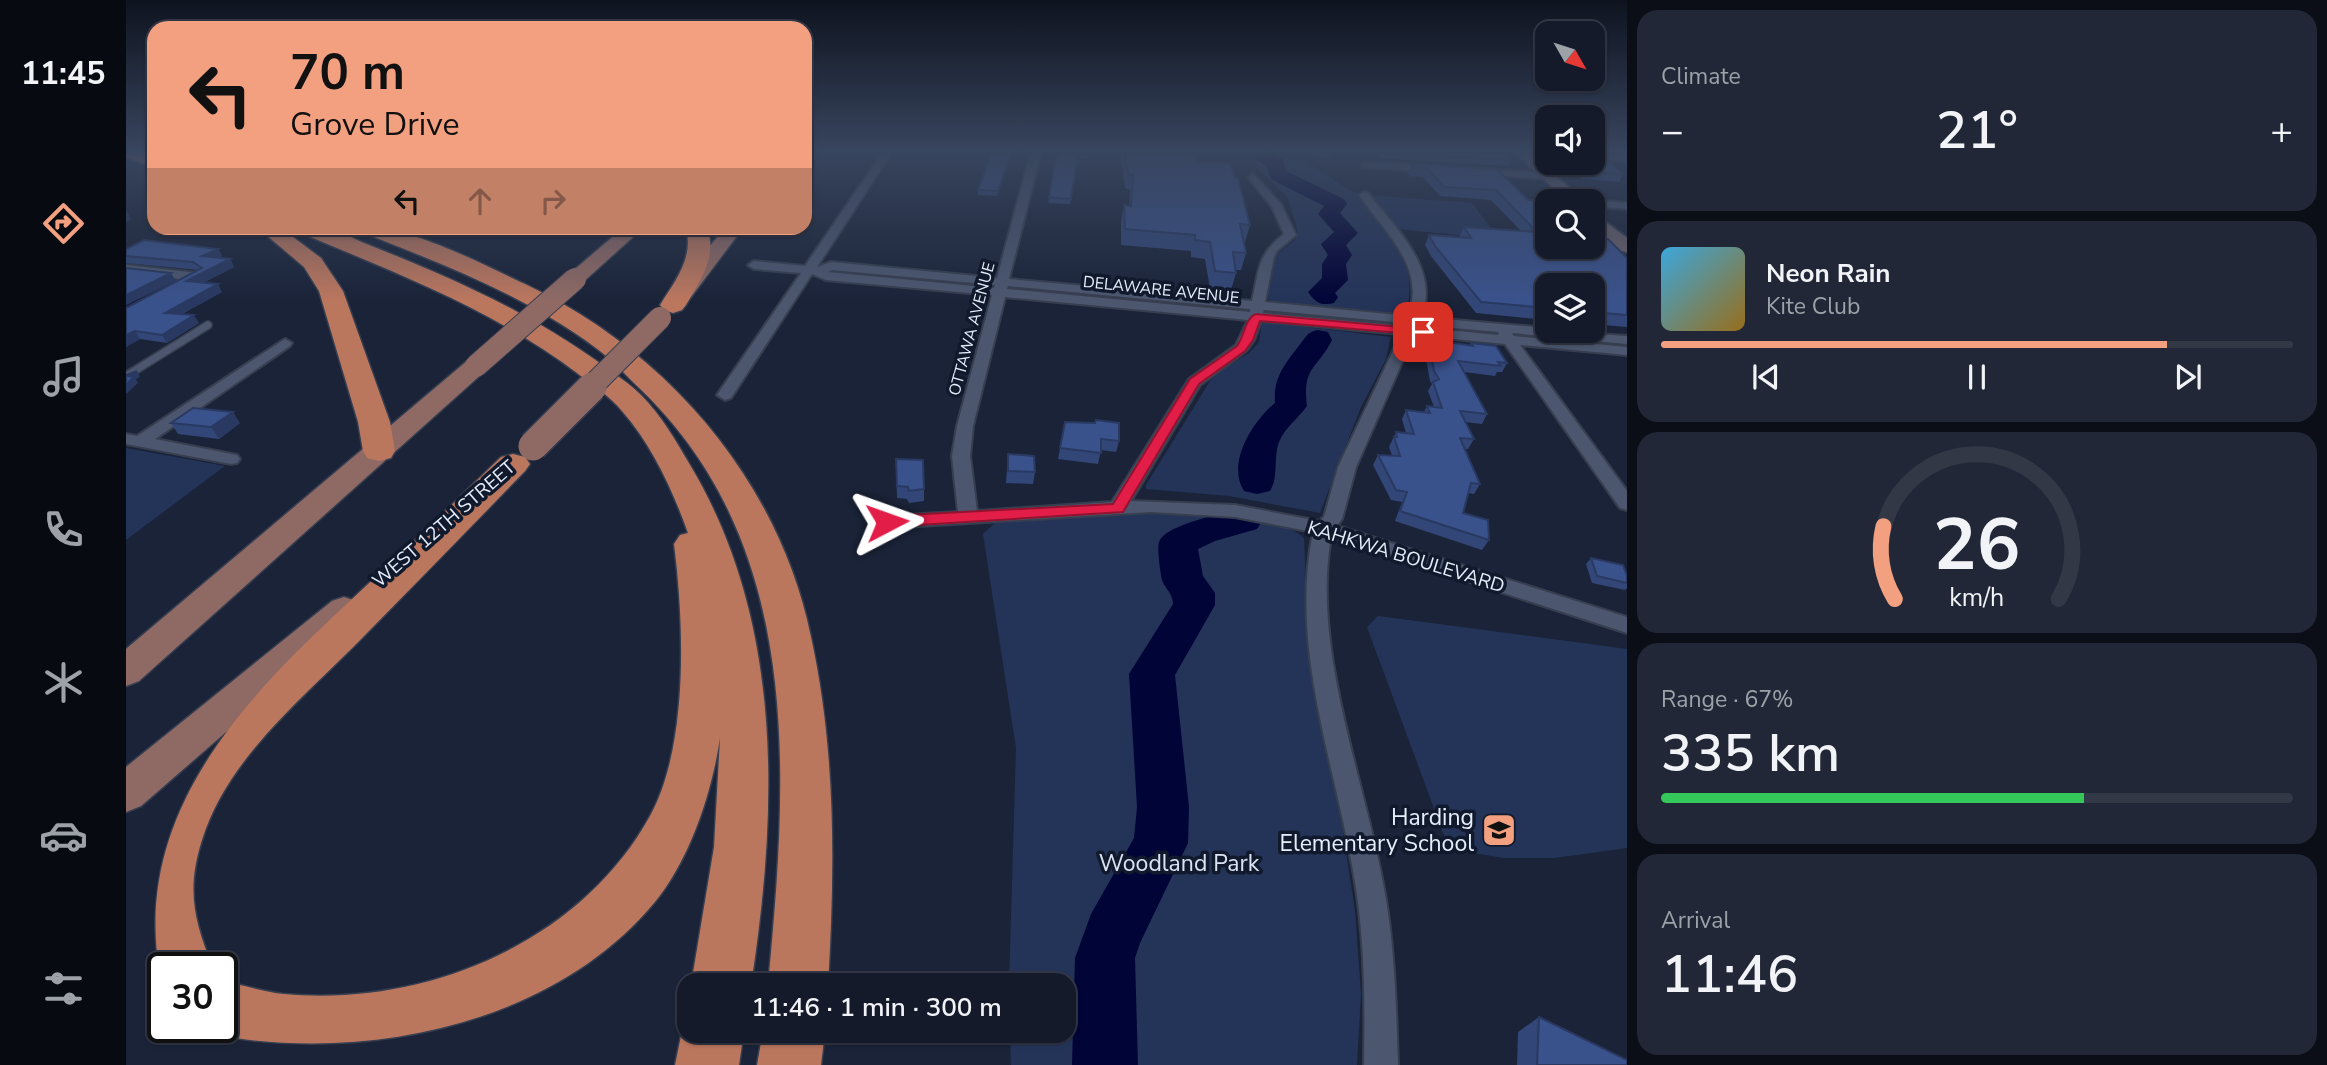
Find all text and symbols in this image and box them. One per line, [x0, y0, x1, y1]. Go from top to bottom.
north arrow [1535, 21, 1605, 91]
map controls [1535, 21, 1605, 343]
text: 70 m [290, 39, 405, 106]
icon: left [175, 49, 266, 140]
text: 11:45 [21, 52, 105, 95]
text: Climate [1661, 61, 1741, 92]
text: 21° [1936, 95, 2018, 166]
text: Grove Drive [290, 103, 459, 146]
button: sound [1535, 105, 1605, 175]
text: − [1661, 106, 1684, 157]
text: + [2270, 106, 2293, 157]
icon: left [388, 182, 426, 220]
icon: ahead [461, 182, 499, 220]
icon: right [534, 182, 572, 220]
button: search [1535, 189, 1605, 259]
icon: directions [39, 199, 88, 248]
text: Neon Rain [1766, 256, 1891, 291]
street label: OTTAWA AVENUE [944, 260, 1000, 398]
street label: DELAWARE AVENUE [1082, 271, 1240, 309]
button: layers [1535, 273, 1605, 343]
text: Kite Club [1766, 291, 1860, 322]
pin [1393, 302, 1453, 362]
icon: arrive [1404, 313, 1442, 351]
icon: music [39, 352, 88, 401]
icon: previous [1747, 358, 1785, 396]
icon: pause [1958, 358, 1996, 396]
icon: next [2169, 358, 2207, 396]
street label: WEST 12TH STREET [367, 454, 522, 594]
position arrow [850, 485, 924, 559]
text: 26 [1933, 495, 2021, 595]
icon: phone [39, 505, 88, 554]
street label: KAHKWA BOULEVARD [1304, 515, 1508, 599]
text: km/h [1949, 580, 2005, 614]
icon: climate [39, 658, 88, 707]
text: Range · 67% [1661, 684, 1793, 715]
text: 335 km [1661, 718, 1840, 789]
place label: Harding Elementary School [1280, 802, 1474, 859]
icon: car [39, 811, 88, 860]
school or university icon: Harding Elementary School [1480, 811, 1518, 849]
park label: Woodland Park [1099, 848, 1260, 879]
text: Arrival [1661, 905, 1730, 936]
text: 11:46 [1661, 939, 1798, 1010]
speed limit sign: 30 [147, 952, 238, 1043]
icon: filters [39, 964, 88, 1013]
text: 11:46 · 1 min · 300 m [751, 990, 1002, 1025]

